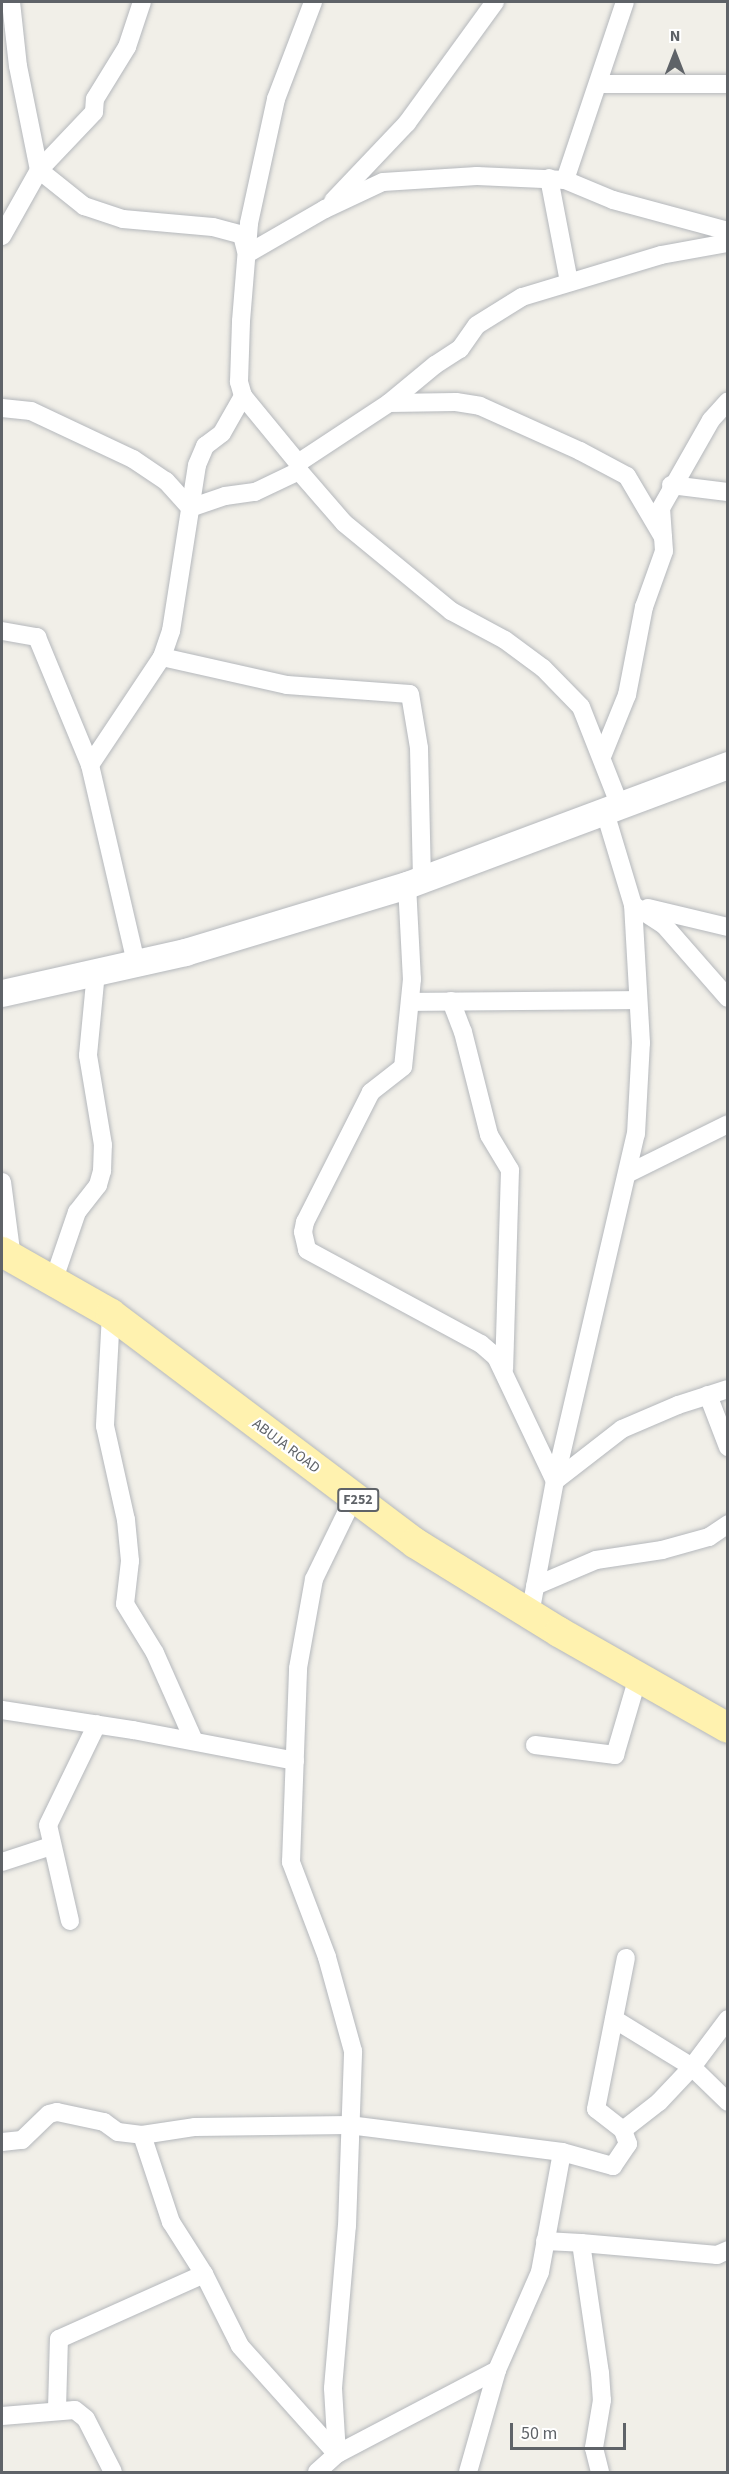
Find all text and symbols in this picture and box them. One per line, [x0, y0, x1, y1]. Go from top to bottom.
north arrow [645, 24, 705, 84]
text: N [670, 25, 680, 47]
street label: ABUJA ROAD [249, 1415, 323, 1477]
road number: F252 [337, 1489, 379, 1511]
scale bar [513, 2411, 628, 2449]
text: 50 m [521, 2421, 557, 2446]

